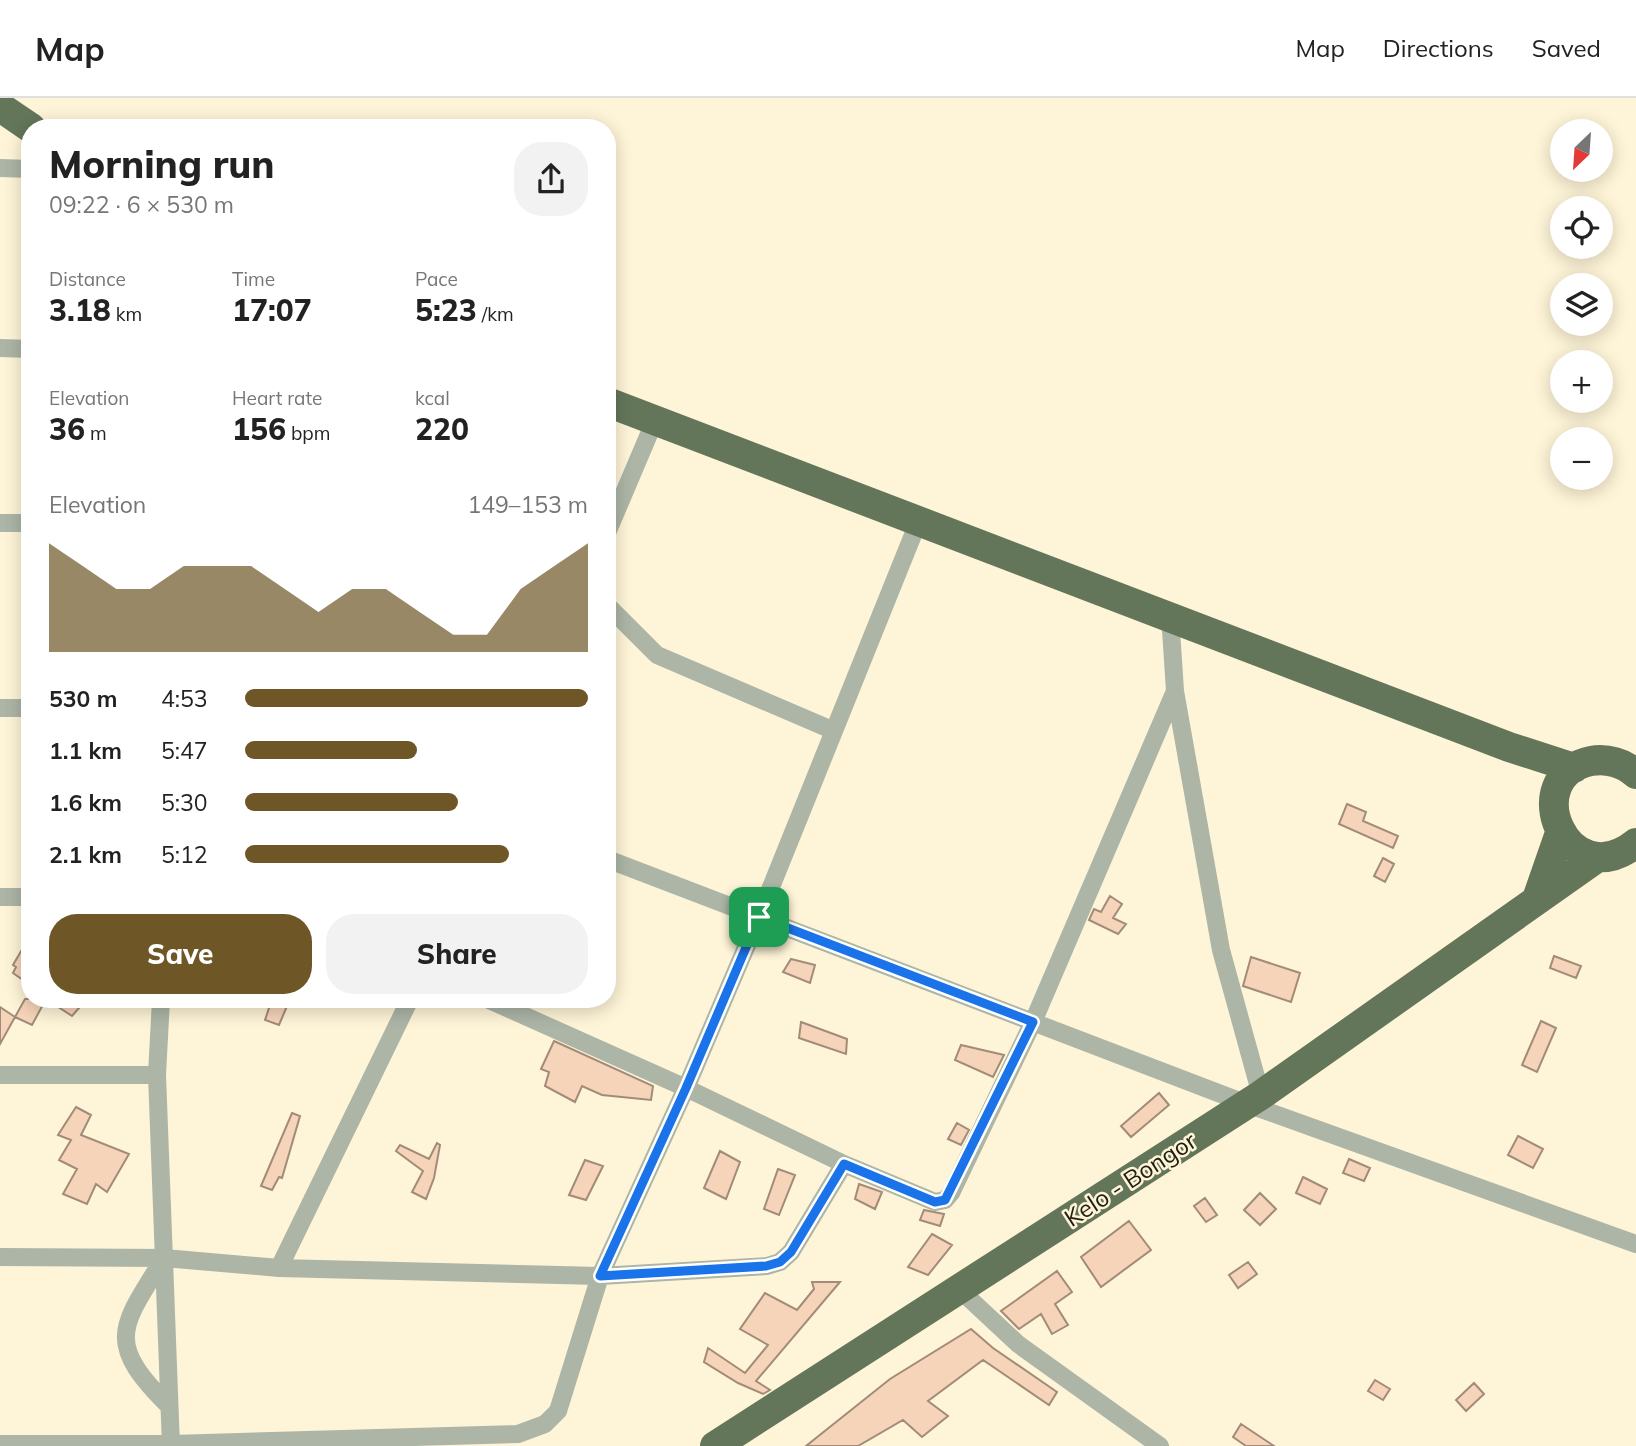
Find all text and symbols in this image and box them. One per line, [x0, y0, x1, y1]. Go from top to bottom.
text: Map [35, 28, 105, 69]
text: Map [1295, 33, 1345, 63]
text: Directions [1383, 33, 1494, 63]
text: Saved [1532, 33, 1601, 63]
north arrow [1550, 119, 1614, 182]
map controls [1550, 119, 1613, 490]
text: Morning run [49, 140, 275, 188]
button: share [514, 142, 588, 216]
text: 09:22 · 6 × 530 m [49, 190, 234, 219]
button: locate [1550, 196, 1613, 259]
text: Distance [49, 267, 126, 291]
text: Time [232, 267, 275, 291]
text: Pace [415, 267, 458, 291]
button: layers [1550, 273, 1613, 336]
text: 3.18 [49, 291, 111, 329]
text: 17:07 [232, 291, 312, 329]
text: 5:23 [415, 291, 477, 329]
text: km [111, 302, 142, 326]
text: /km [477, 302, 514, 326]
button: + [1550, 350, 1613, 413]
text: Elevation [49, 386, 129, 410]
text: Heart rate [232, 386, 322, 410]
text: kcal [415, 386, 450, 410]
text: 36 [49, 410, 85, 448]
text: 156 [232, 410, 286, 448]
text: 220 [415, 410, 469, 448]
text: m [85, 421, 107, 445]
text: bpm [286, 421, 330, 445]
button: − [1550, 427, 1613, 490]
text: Elevation [49, 490, 146, 519]
text: 149–153 m [467, 490, 588, 519]
text: 530 m [49, 684, 117, 713]
text: 4:53 [161, 684, 208, 713]
text: 1.1 km [49, 736, 122, 765]
text: 5:47 [161, 736, 208, 765]
text: 1.6 km [49, 788, 122, 817]
text: 5:30 [161, 788, 208, 817]
text: 2.1 km [49, 840, 122, 869]
text: 5:12 [161, 840, 208, 869]
pin [729, 887, 789, 947]
icon: arrive [740, 898, 778, 936]
button: Save [49, 914, 312, 994]
button: Share [326, 914, 588, 994]
street label: Kelo - Bongor [1058, 1125, 1202, 1233]

